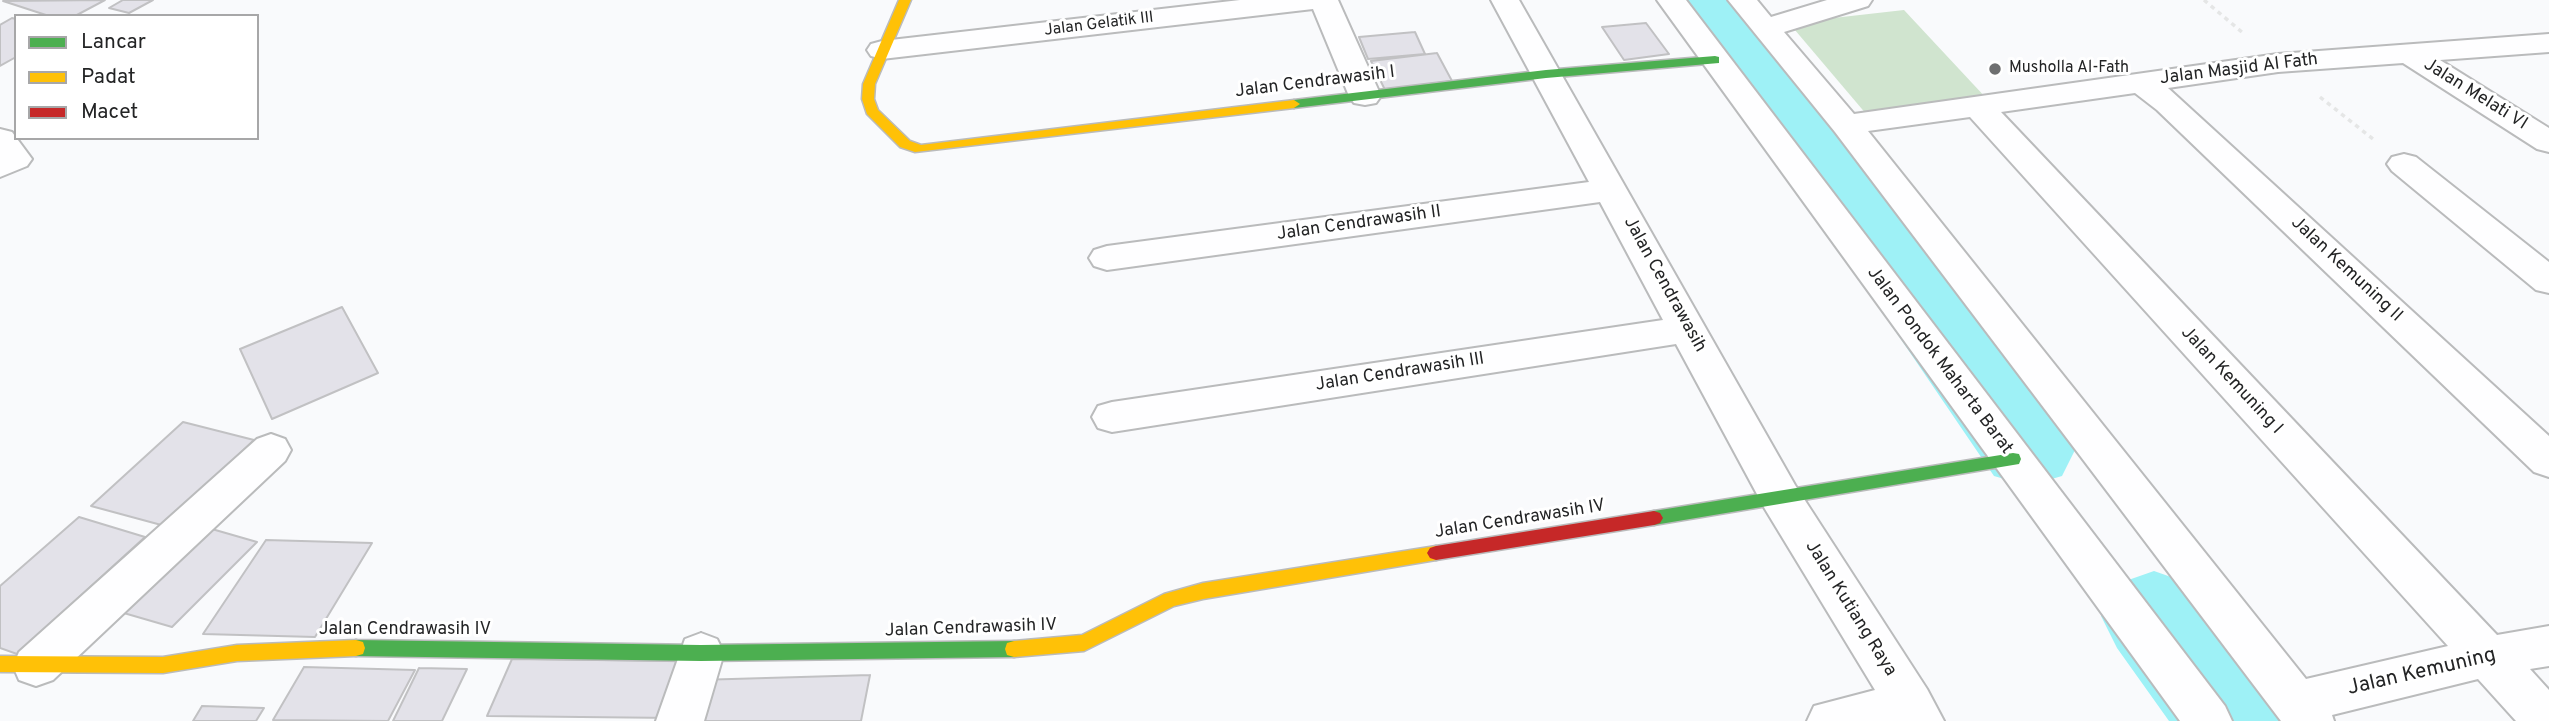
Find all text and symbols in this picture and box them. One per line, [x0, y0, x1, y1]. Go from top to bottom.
street label: Jalan Gelatik III [1043, 9, 1155, 41]
legend [14, 14, 259, 140]
text: Lancar [81, 29, 146, 56]
street label: Jalan Masjid Al Fath [2159, 50, 2319, 90]
street label: Jalan Melati VI [2419, 55, 2531, 135]
place label: Musholla Al-Fath [2009, 59, 2129, 79]
marker: Musholla Al-Fath [1987, 61, 2003, 77]
street label: Jalan Cendrawasih I [1234, 62, 1396, 104]
text: Padat [81, 64, 136, 91]
text: Macet [81, 99, 138, 126]
street label: Jalan Cendrawasih II [1275, 202, 1443, 246]
street label: Jalan Kemuning II [2286, 213, 2406, 327]
street label: Jalan Cendrawasih [1618, 214, 1710, 356]
street label: Jalan Pondok Maharta Barat [1861, 263, 2017, 459]
street label: Jalan Kemuning I [2176, 323, 2286, 439]
street label: Jalan Cendrawasih III [1314, 349, 1486, 397]
street label: Jalan Cendrawasih IV [1433, 496, 1607, 544]
street label: Jalan Kutiang Raya [1800, 537, 1900, 681]
street label: Jalan Cendrawasih IV [884, 615, 1058, 643]
street label: Jalan Cendrawasih IV [319, 619, 491, 641]
street label: Jalan Kemuning [2345, 644, 2499, 702]

